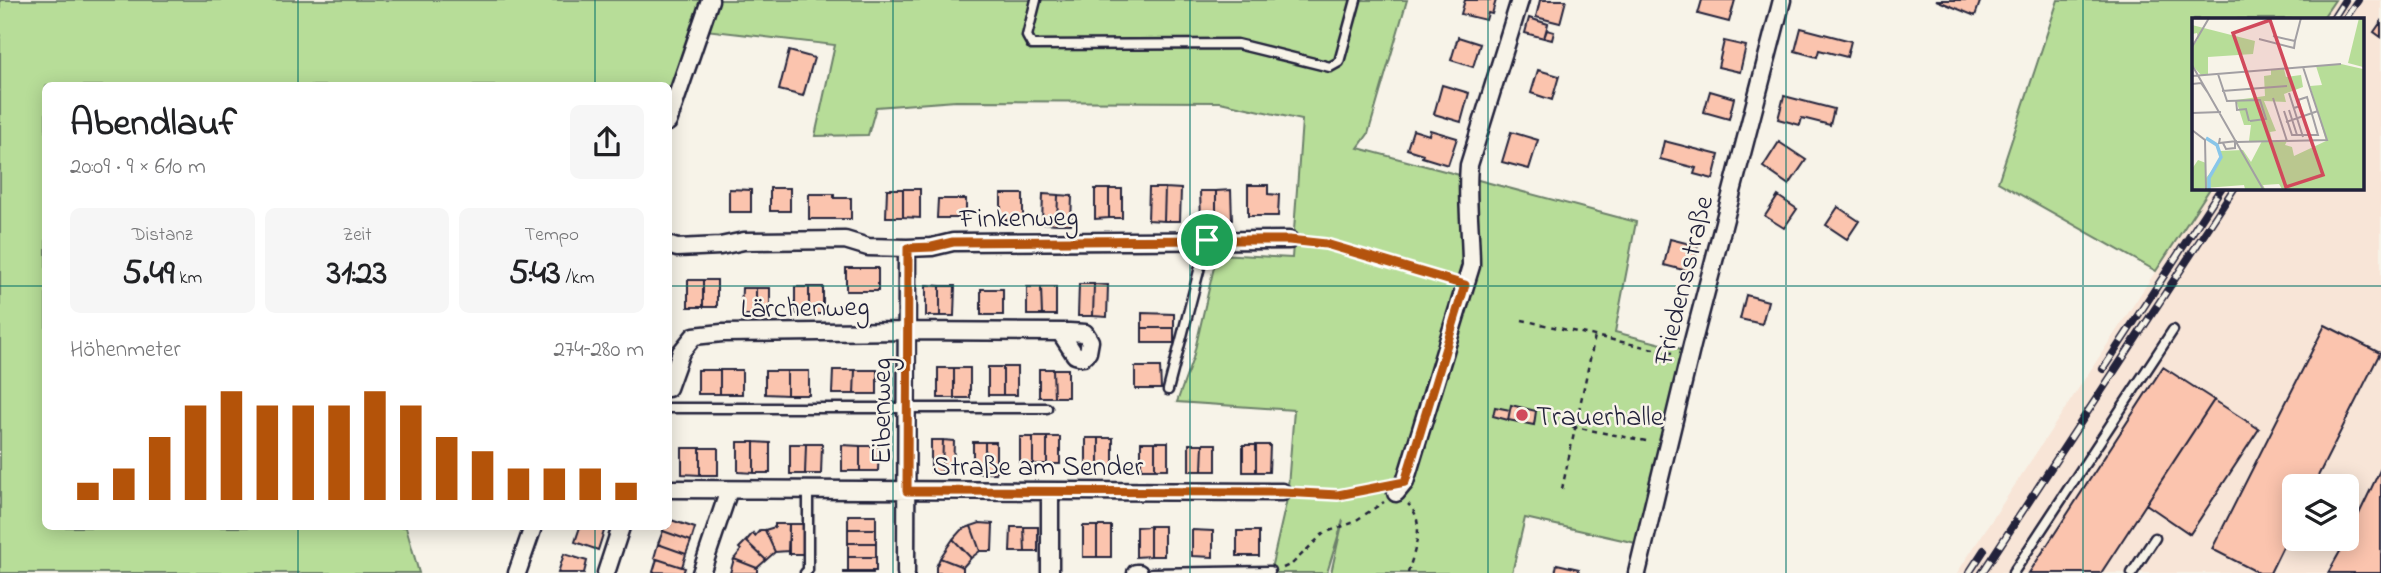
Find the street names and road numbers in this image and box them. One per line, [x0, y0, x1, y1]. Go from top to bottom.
street label: Friedensstraße [1644, 191, 1726, 371]
street label: Finkenweg [958, 198, 1079, 241]
street label: Lärchenweg [740, 288, 870, 331]
street label: Eibenweg [863, 358, 904, 464]
street label: Straße am Sender [933, 448, 1144, 489]

